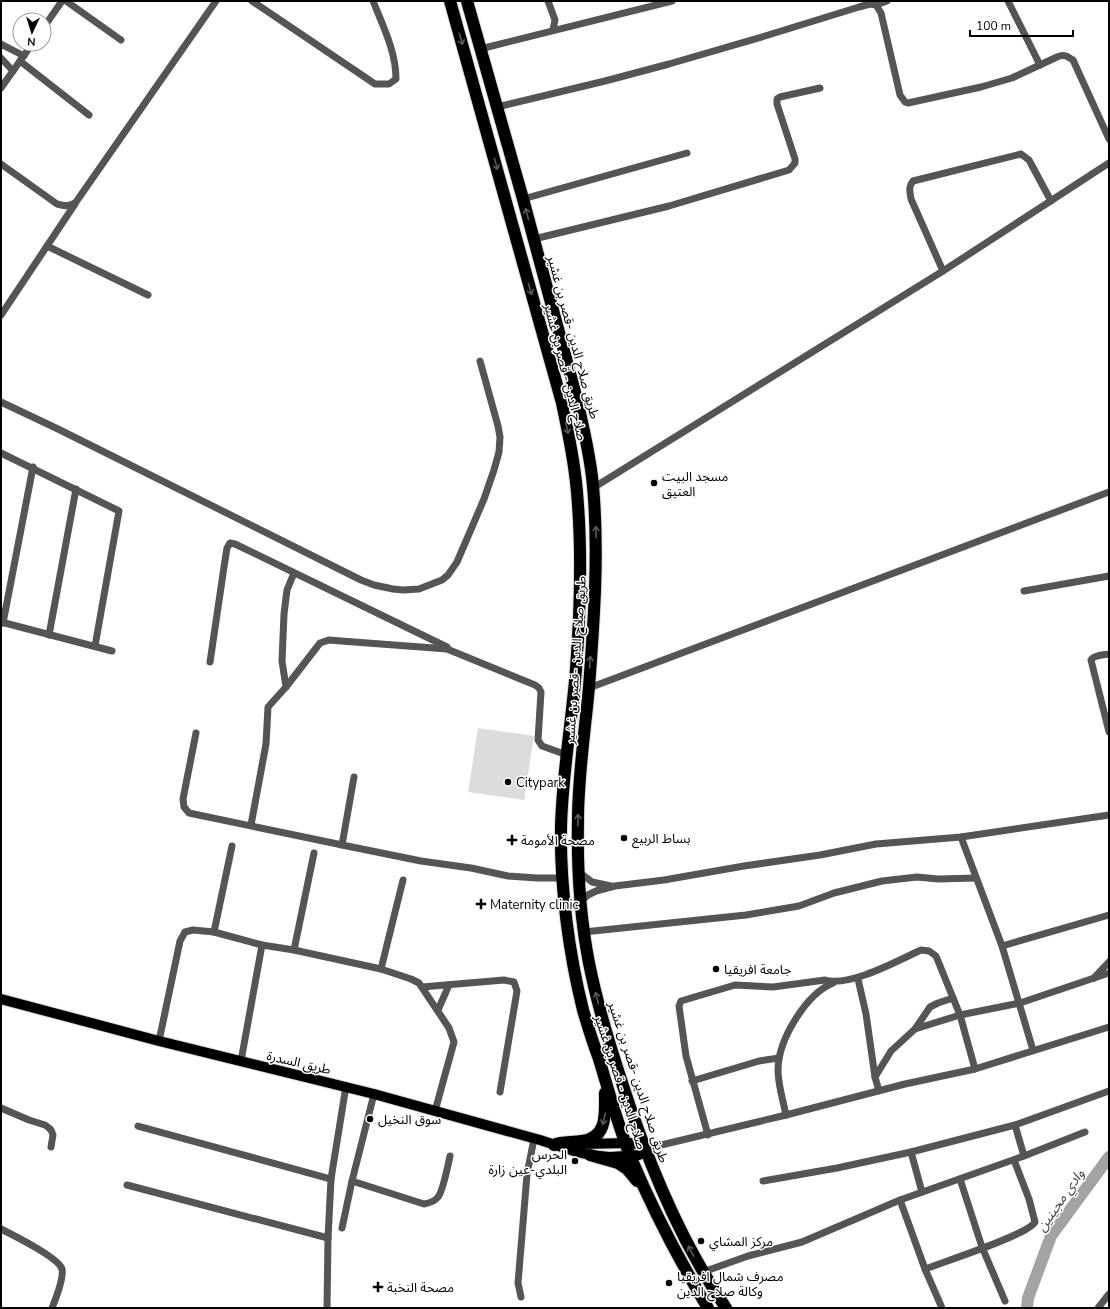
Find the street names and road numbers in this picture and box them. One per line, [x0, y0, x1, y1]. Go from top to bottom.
street label: طريق صلاح الدين -قصر بن غشير [541, 253, 604, 421]
street label: صلاح الدين - قصر بن غشير [538, 301, 591, 443]
street label: طريق صلاح الدين -قصر بن غشير [561, 575, 592, 746]
street label: طريق صلاح الدين -قصر بن غشير [602, 998, 673, 1166]
street label: صلاح الدين - قصر بن غشير [588, 1012, 650, 1153]
street label: طريق السدرة [265, 1047, 333, 1079]

